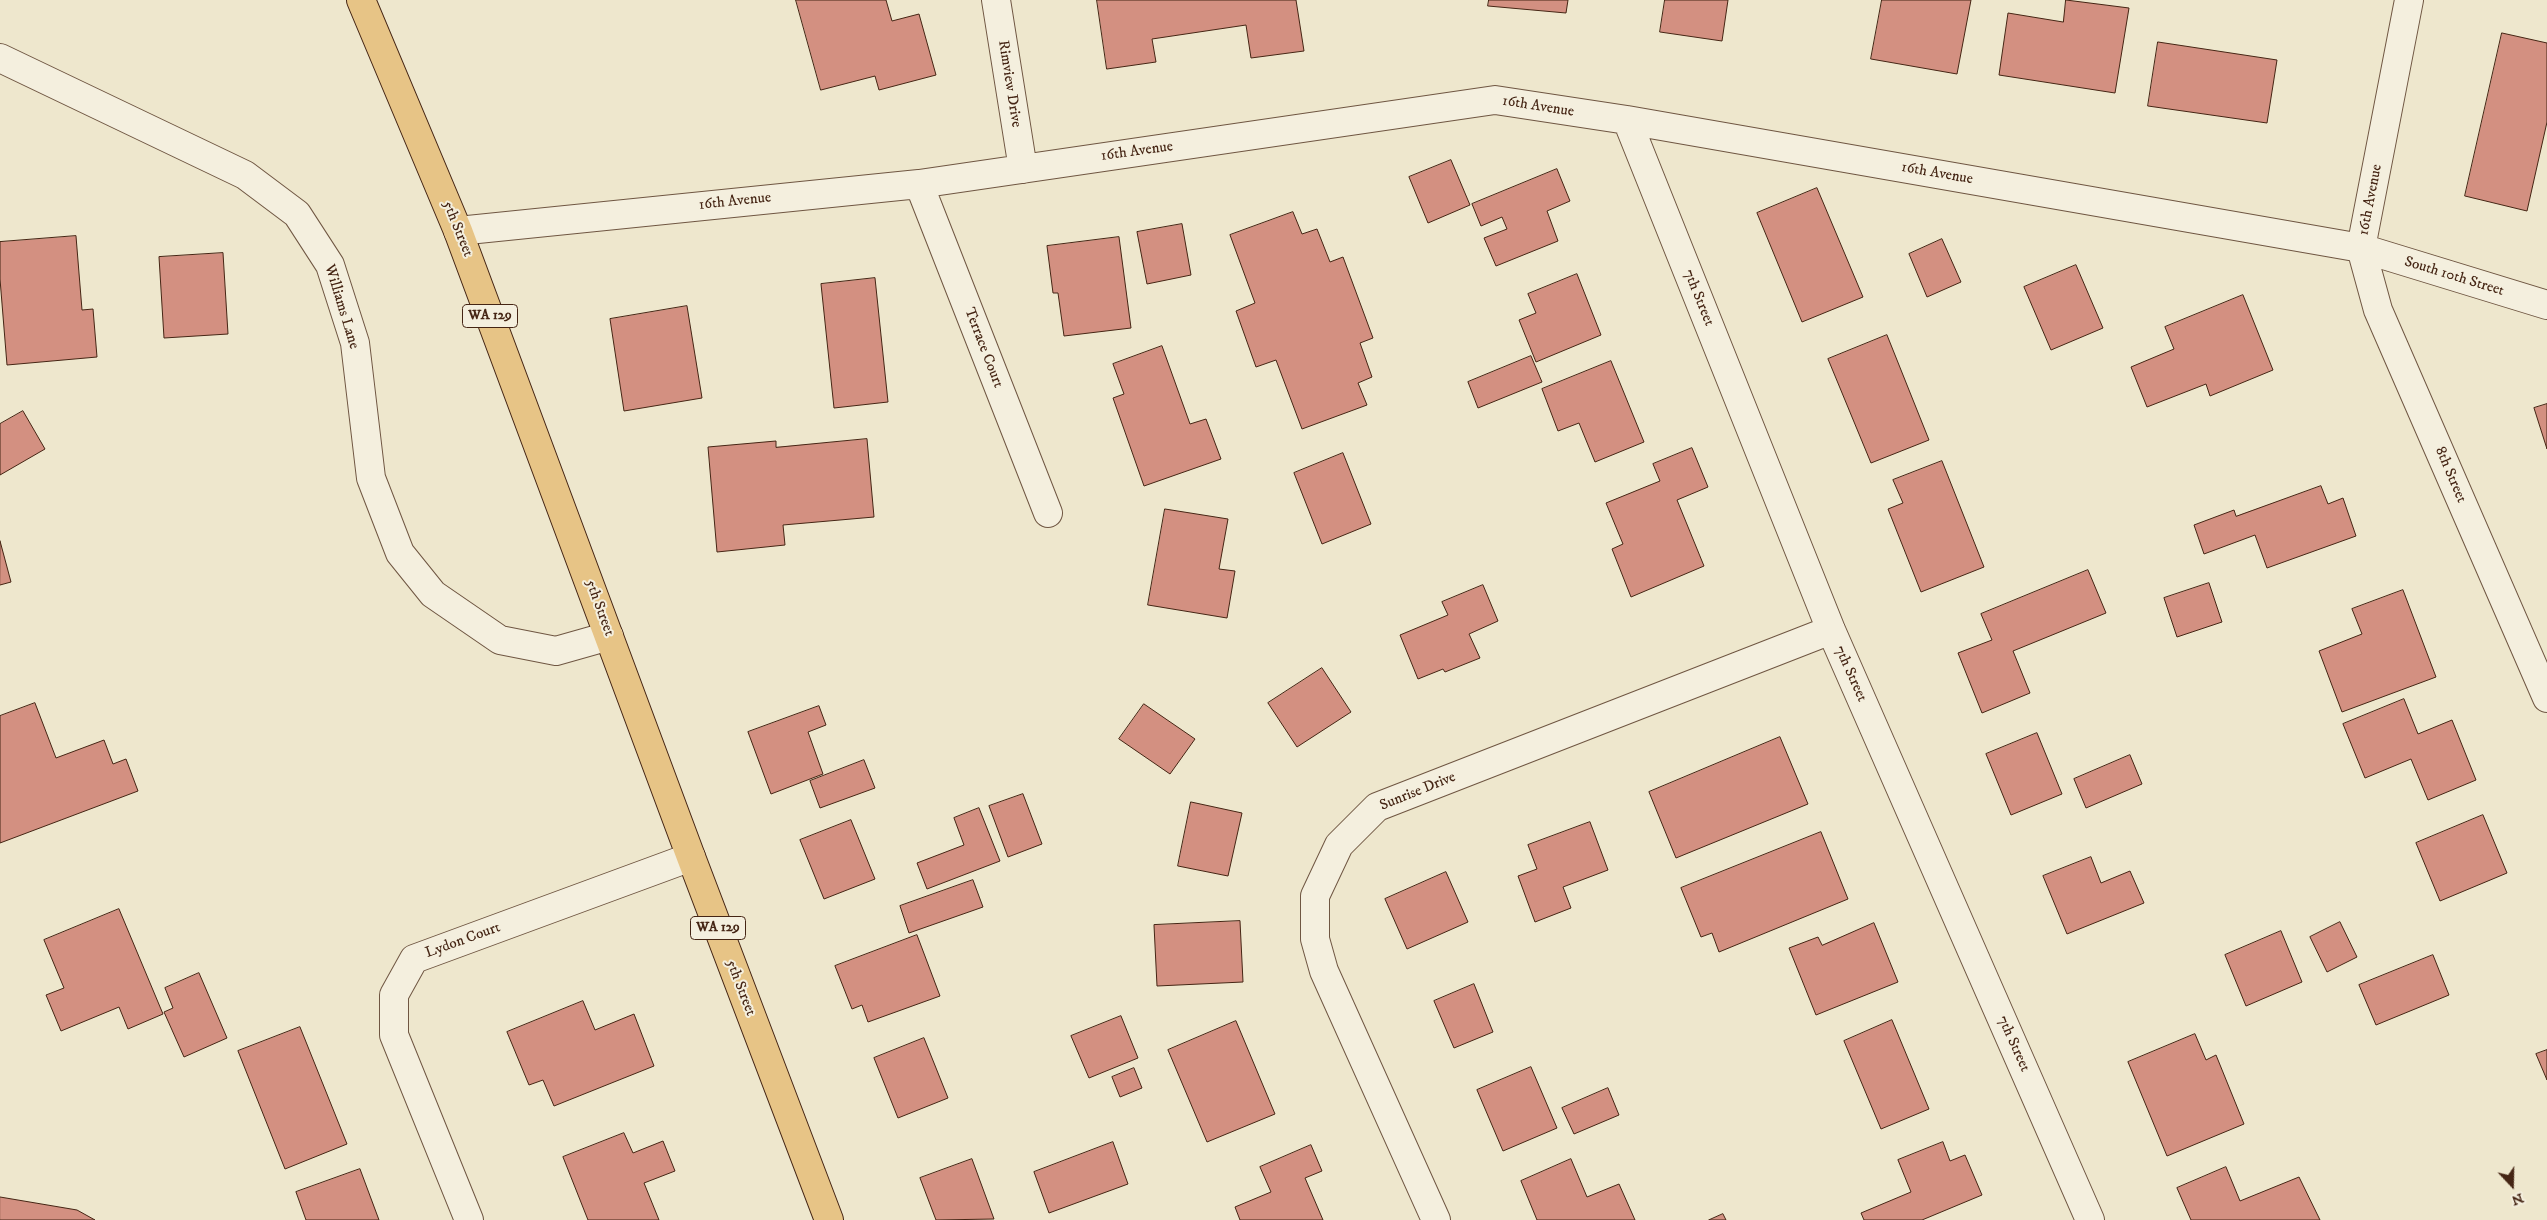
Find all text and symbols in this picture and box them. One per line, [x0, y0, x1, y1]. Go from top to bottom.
street label: Rimview Drive [993, 39, 1025, 129]
street label: 16th Avenue [1501, 92, 1575, 122]
street label: 16th Avenue [1100, 138, 1174, 166]
street label: 16th Avenue [1900, 159, 1974, 189]
street label: 16th Avenue [2355, 163, 2387, 237]
street label: 16th Avenue [698, 189, 772, 215]
street label: 5th Street [438, 198, 476, 260]
street label: South 10th Street [2402, 253, 2506, 301]
street label: Williams Lane [320, 263, 362, 351]
street label: 7th Street [1679, 267, 1717, 329]
road number: WA 129 [462, 304, 518, 328]
street label: Terrace Court [959, 305, 1007, 391]
street label: 8th Street [2430, 444, 2470, 506]
street label: 5th Street [580, 577, 618, 639]
street label: 7th Street [1830, 643, 1870, 705]
street label: Sunrise Drive [1377, 769, 1459, 815]
road number: WA 129 [690, 916, 746, 940]
street label: Lydon Court [423, 919, 503, 963]
street label: 5th Street [721, 957, 759, 1019]
street label: 7th Street [1993, 1013, 2033, 1075]
north arrow [2487, 1160, 2537, 1210]
text: N [2509, 1189, 2526, 1209]

